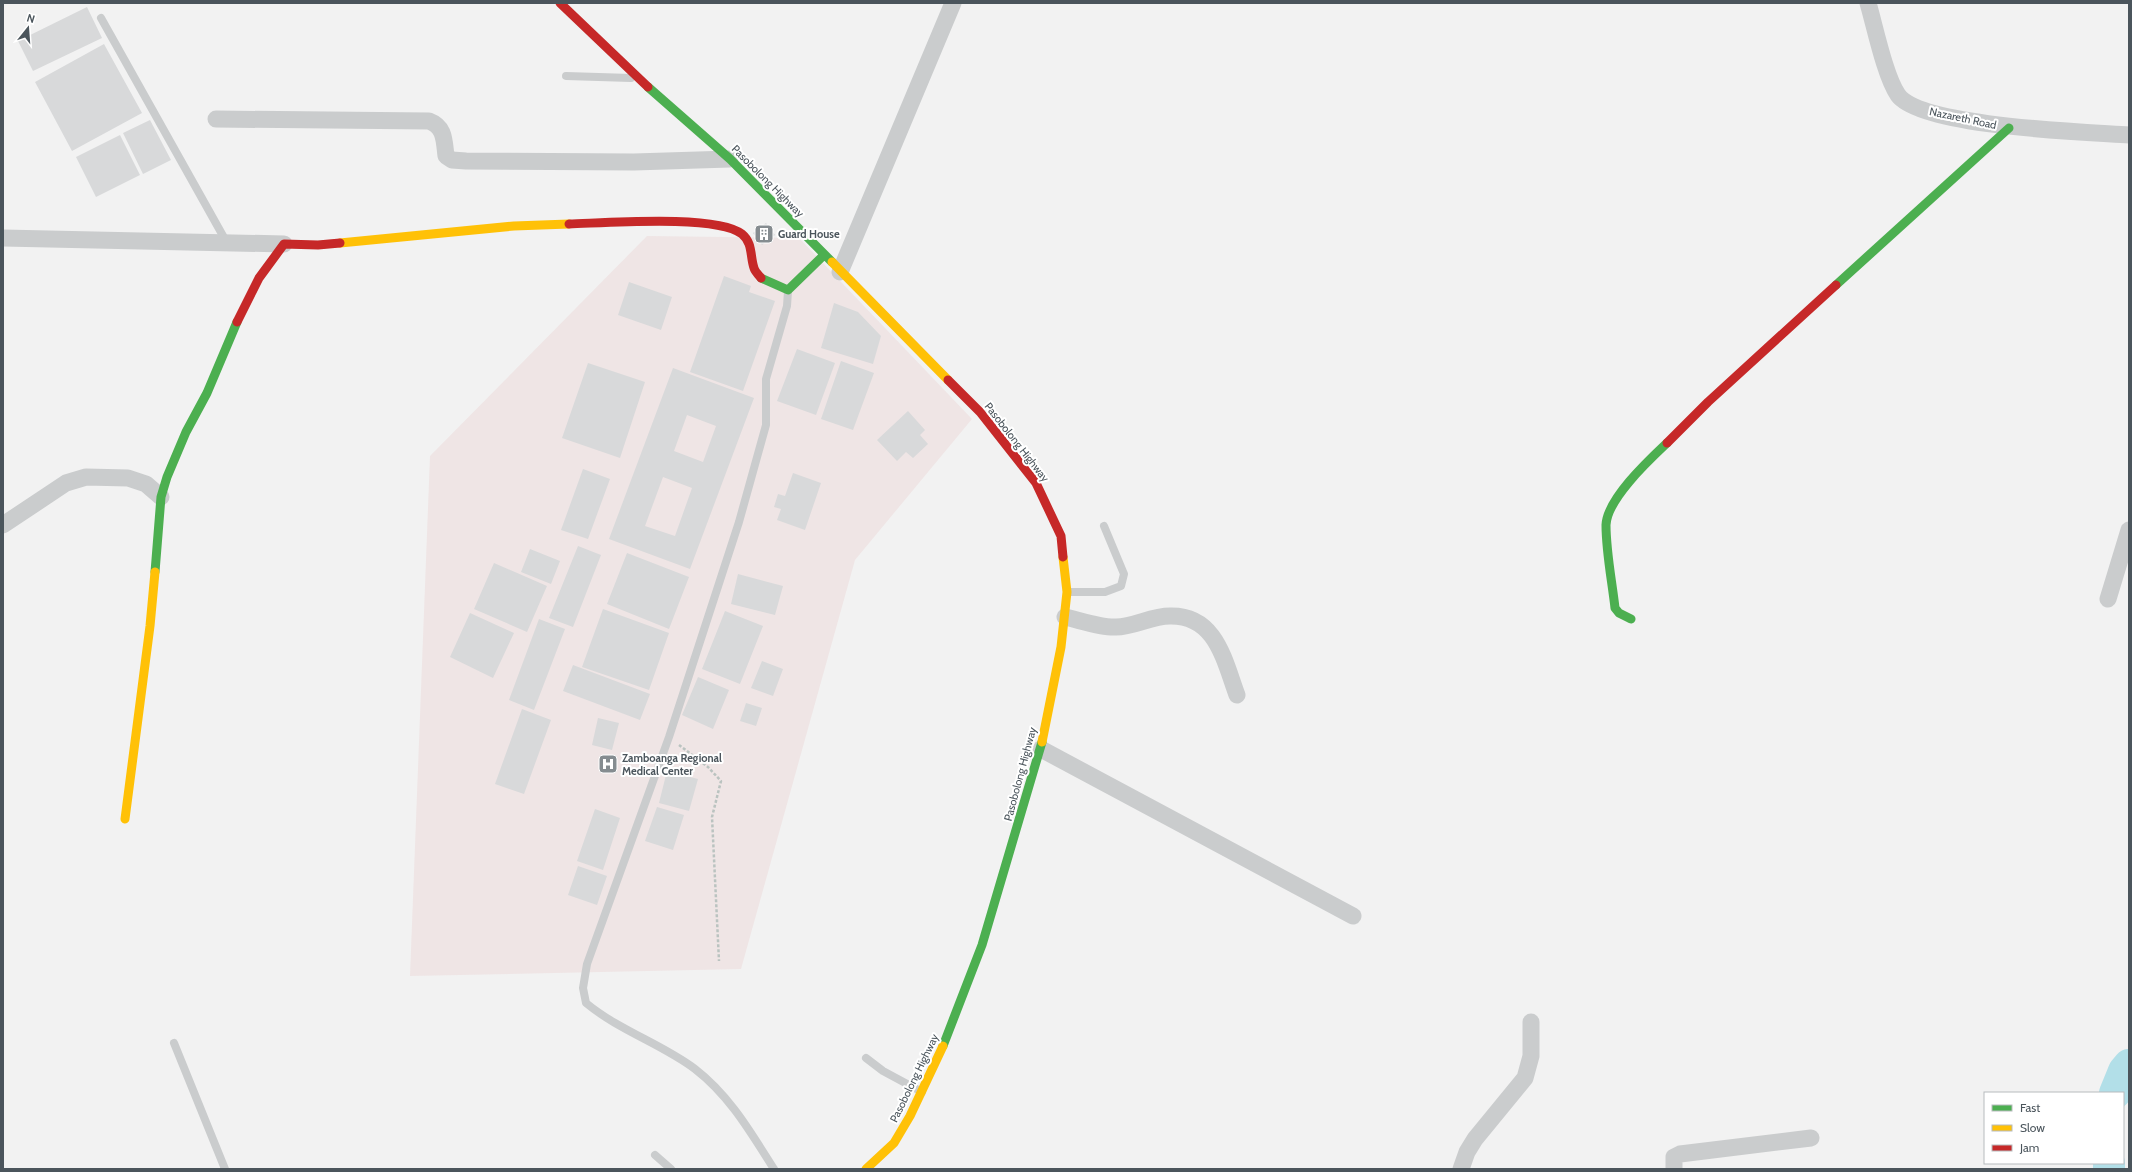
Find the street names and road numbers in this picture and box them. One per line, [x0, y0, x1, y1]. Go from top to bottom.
street label: Nazareth Road [1928, 104, 1998, 132]
street label: Pasobolong Highway [729, 142, 807, 220]
street label: Pasobolong Highway [982, 400, 1053, 485]
street label: Pasobolong Highway [1001, 725, 1039, 823]
street label: Pasobolong Highway [886, 1031, 942, 1125]

